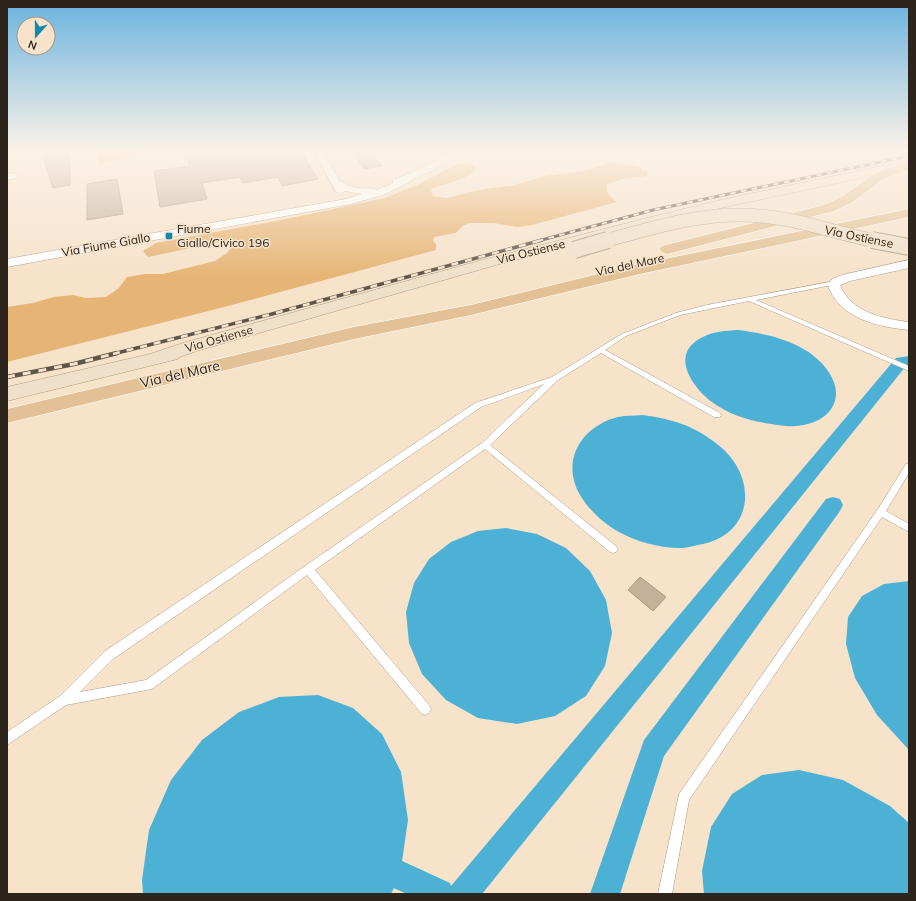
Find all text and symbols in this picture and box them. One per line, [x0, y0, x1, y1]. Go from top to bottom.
north arrow [16, 16, 56, 56]
text: N [26, 37, 39, 53]
place label: Fiume Giallo/Civico 196 [177, 221, 269, 250]
street label: Via Ostiense [823, 222, 895, 251]
street label: Via Fiume Giallo [60, 229, 152, 260]
marker: Fiume Giallo/Civico 196 [164, 231, 174, 241]
street label: Via Ostiense [495, 236, 567, 267]
street label: Via del Mare [594, 250, 665, 279]
street label: Via Ostiense [183, 322, 254, 355]
street label: Via del Mare [138, 356, 222, 392]

